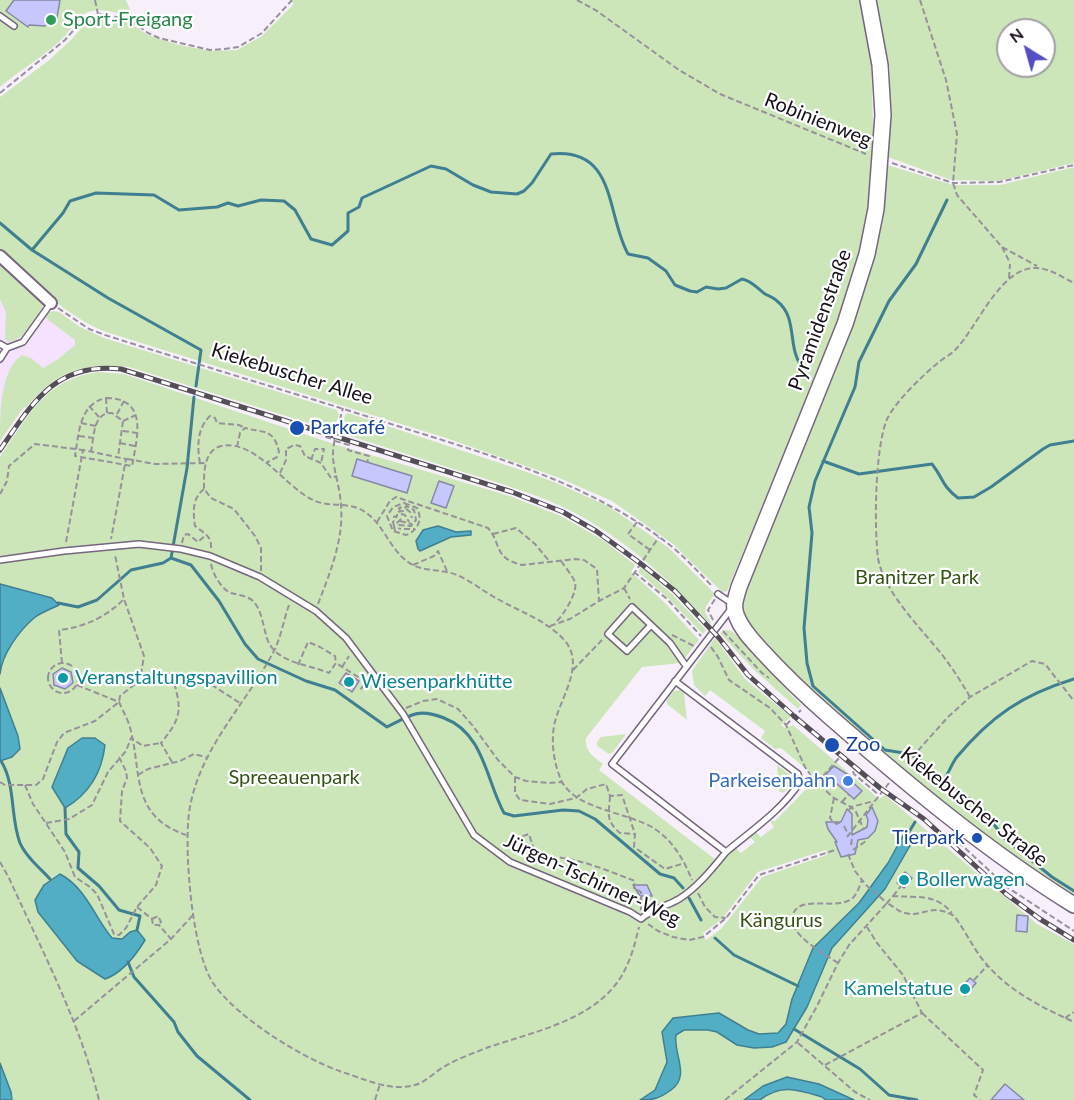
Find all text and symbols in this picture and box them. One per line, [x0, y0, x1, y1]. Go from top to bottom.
place label: Sport-Freigang [63, 8, 193, 32]
marker: Sport-Freigang [44, 13, 58, 27]
north arrow [996, 18, 1056, 78]
text: N [1005, 24, 1027, 46]
street label: Robinienweg [761, 88, 875, 152]
street label: Pyramidenstraße [783, 246, 857, 394]
street label: Kiekebuscher Allee [208, 338, 376, 410]
place label: Parkcafé [310, 416, 385, 440]
marker: Parkcafé [288, 419, 306, 437]
park label: Branitzer Park [855, 566, 979, 590]
place label: Veranstaltungspavillion [75, 666, 278, 690]
place label: Wiesenparkhütte [361, 670, 512, 694]
marker: Veranstaltungspavillion [56, 671, 70, 685]
marker: Wiesenparkhütte [342, 675, 356, 689]
place label: Zoo [846, 733, 880, 757]
marker: Zoo [823, 736, 841, 754]
street label: Kiekebuscher Straße [896, 742, 1052, 872]
park label: Spreeauenpark [228, 766, 360, 790]
place label: Parkeisenbahn [708, 769, 836, 793]
marker: Parkeisenbahn [841, 774, 855, 788]
place label: Tierpark [892, 826, 965, 850]
street label: Jürgen-Tschirner-Weg [500, 829, 684, 931]
marker: Tierpark [970, 831, 984, 845]
place label: Bollerwagen [916, 868, 1025, 892]
marker: Bollerwagen [897, 873, 911, 887]
park label: Kängurus [740, 909, 822, 933]
place label: Kamelstatue [844, 977, 953, 1001]
marker: Kamelstatue [958, 982, 972, 996]

